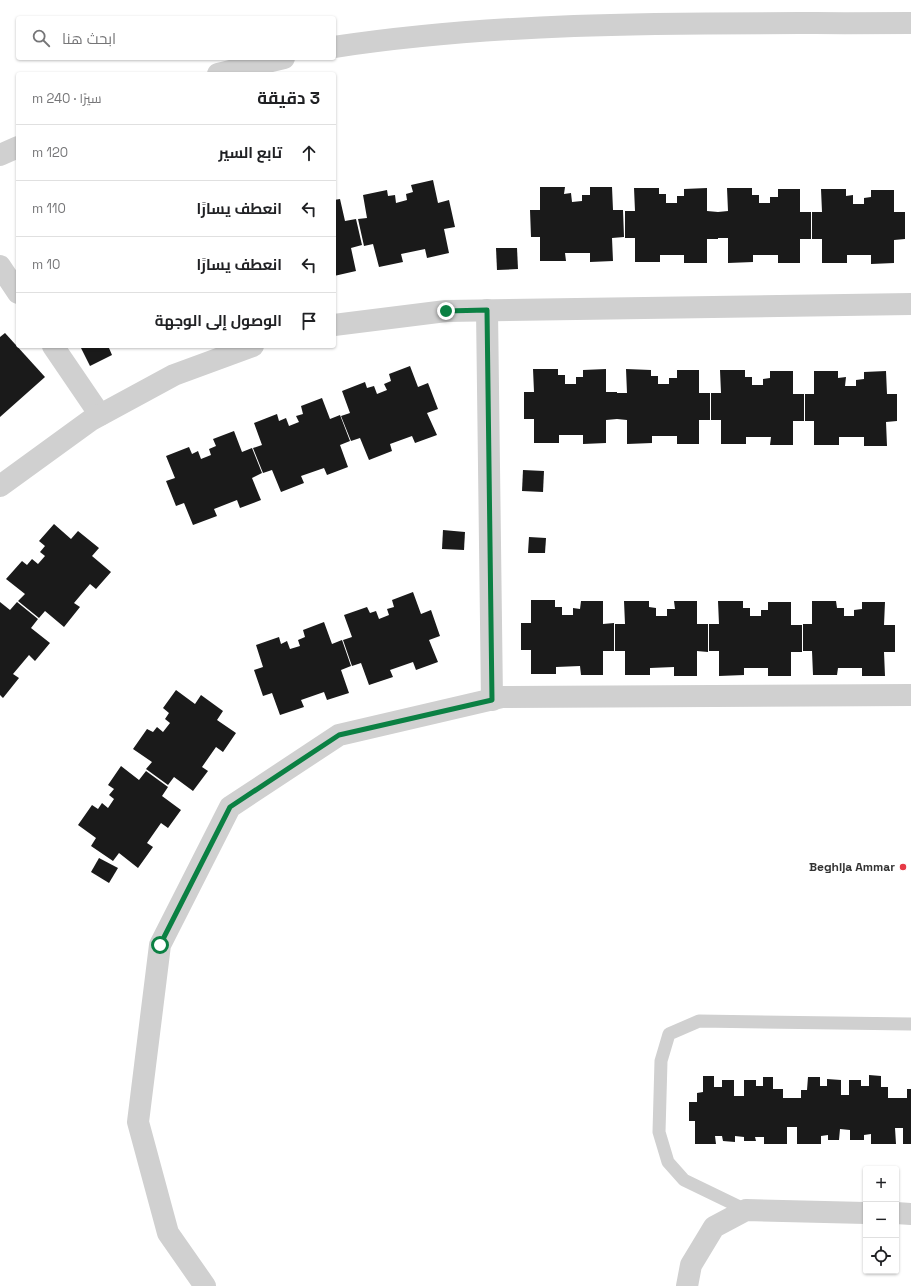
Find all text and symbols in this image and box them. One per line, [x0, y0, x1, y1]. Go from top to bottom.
search box [16, 16, 336, 60]
icon: search [30, 27, 52, 49]
text: ابحث هنا [62, 29, 116, 48]
text: 3 دقيقة [257, 87, 320, 109]
text: سيرًا · 240 m [32, 90, 102, 107]
icon: ahead [298, 142, 320, 164]
text: تابع السير [219, 143, 282, 162]
text: 120 m [32, 144, 68, 161]
icon: left [298, 198, 320, 220]
text: انعطف يسارًا [196, 199, 282, 218]
text: 110 m [32, 200, 66, 217]
icon: left [298, 254, 320, 276]
text: انعطف يسارًا [196, 255, 282, 274]
text: 10 m [32, 256, 60, 273]
route end [437, 302, 455, 320]
icon: arrive [298, 310, 320, 332]
text: الوصول إلى الوجهة [155, 311, 282, 330]
place label: Beghija Ammar [809, 859, 895, 875]
marker: Beghija Ammar [898, 862, 908, 872]
route start [151, 936, 169, 954]
map controls [863, 1166, 899, 1274]
button: + [863, 1166, 899, 1202]
button: − [863, 1202, 899, 1238]
button: locate [863, 1238, 899, 1274]

